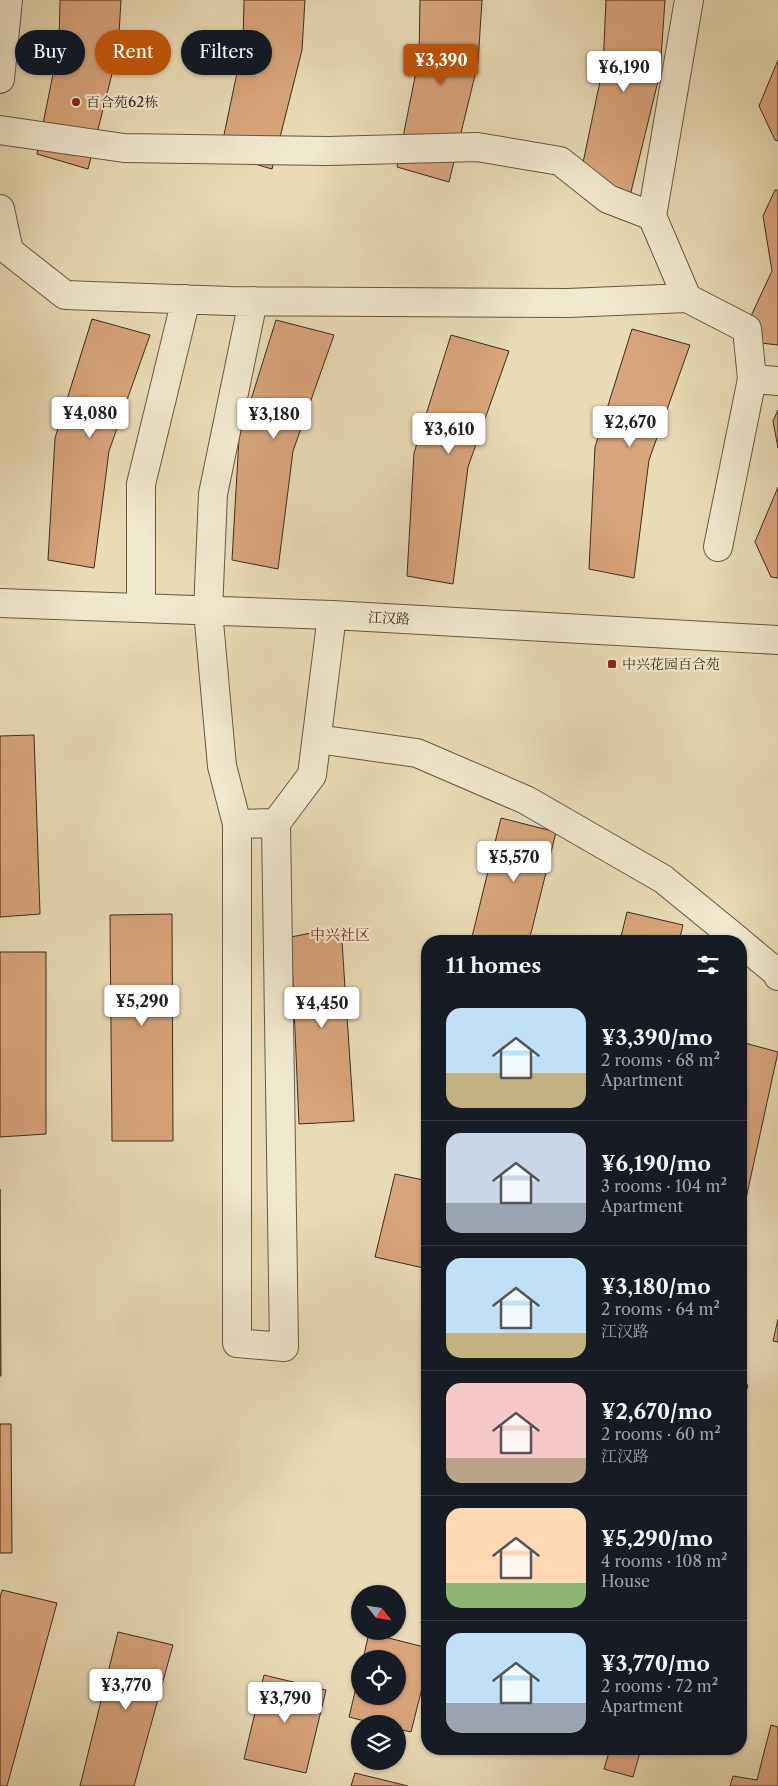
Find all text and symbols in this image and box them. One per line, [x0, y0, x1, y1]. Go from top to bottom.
chip: Buy [15, 30, 85, 75]
chip: Rent [95, 30, 171, 75]
chip: Filters [181, 30, 272, 75]
pin: ¥3,390 [400, 44, 482, 86]
text: ¥3,390 [414, 50, 468, 70]
pin: ¥6,190 [583, 51, 665, 93]
text: ¥6,190 [598, 57, 650, 77]
place label: 百合苑62栋 [86, 93, 158, 111]
marker: 百合苑62栋 [70, 96, 82, 108]
pin: ¥4,080 [49, 396, 131, 439]
pin: ¥3,180 [233, 398, 315, 440]
text: ¥4,080 [63, 403, 117, 423]
text: ¥3,180 [248, 404, 300, 424]
pin: ¥2,670 [589, 406, 671, 448]
pin: ¥3,610 [408, 412, 490, 455]
text: ¥2,670 [604, 412, 656, 432]
text: ¥3,610 [423, 419, 475, 439]
street label: 江汉路 [368, 608, 410, 628]
place label: 中兴花园百合苑 [622, 655, 720, 673]
marker: 中兴花园百合苑 [606, 658, 618, 670]
pin: ¥5,570 [473, 840, 555, 883]
text: ¥5,570 [488, 847, 540, 867]
district label: 中兴社区 [310, 925, 370, 944]
icon: filters [694, 951, 722, 979]
text: 11 homes [446, 953, 541, 978]
pin: ¥5,290 [101, 984, 183, 1027]
pin: ¥4,450 [281, 986, 363, 1029]
text: ¥5,290 [115, 991, 169, 1011]
text: ¥4,450 [295, 993, 349, 1013]
text: ¥3,390/mo [601, 1025, 713, 1050]
icon: home [486, 1028, 546, 1088]
text: 2 rooms · 68 m² [601, 1050, 720, 1070]
text: Apartment [601, 1070, 683, 1090]
text: ¥6,190/mo [601, 1151, 711, 1176]
icon: home [486, 1153, 546, 1213]
text: 3 rooms · 104 m² [601, 1176, 727, 1196]
text: Apartment [601, 1196, 683, 1216]
text: ¥3,180/mo [601, 1274, 711, 1299]
icon: home [486, 1278, 546, 1338]
text: 2 rooms · 64 m² [601, 1299, 720, 1319]
text: 江汉路 [601, 1321, 649, 1341]
text: ¥2,670/mo [601, 1399, 712, 1424]
icon: home [486, 1403, 546, 1463]
text: 2 rooms · 60 m² [601, 1424, 721, 1444]
text: 江汉路 [601, 1446, 649, 1466]
text: ¥5,290/mo [601, 1526, 713, 1551]
icon: home [486, 1528, 546, 1588]
text: 4 rooms · 108 m² [601, 1551, 728, 1571]
text: House [601, 1571, 650, 1591]
north arrow [351, 1585, 406, 1640]
map controls [351, 1585, 406, 1770]
button: locate [351, 1650, 406, 1705]
text: ¥3,770/mo [601, 1651, 710, 1676]
icon: home [486, 1653, 546, 1713]
pin: ¥3,770 [85, 1668, 167, 1711]
text: ¥3,770 [100, 1675, 152, 1695]
text: 2 rooms · 72 m² [601, 1676, 718, 1696]
pin: ¥3,790 [244, 1682, 326, 1724]
text: ¥3,790 [259, 1688, 311, 1708]
text: Apartment [601, 1696, 683, 1716]
button: layers [351, 1715, 406, 1770]

